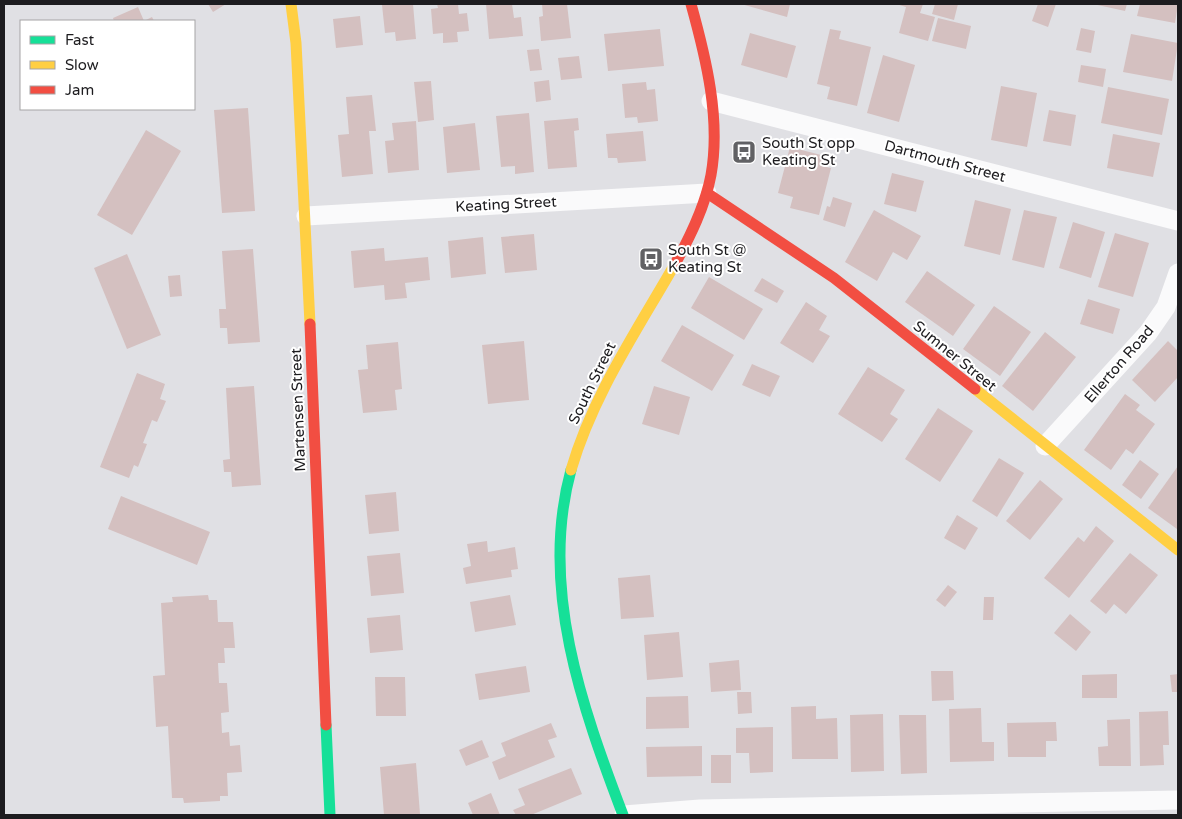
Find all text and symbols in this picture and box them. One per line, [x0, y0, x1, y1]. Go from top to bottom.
legend [20, 20, 195, 110]
text: Fast [65, 31, 95, 49]
text: Slow [65, 56, 99, 74]
text: Jam [65, 81, 94, 99]
place label: South St opp Keating St [762, 134, 855, 169]
street label: Dartmouth Street [882, 136, 1008, 186]
bus stop icon: South St opp Keating St [731, 139, 757, 165]
street label: Keating Street [455, 192, 557, 216]
place label: South St @ Keating St [668, 241, 746, 276]
bus stop icon: South St @ Keating St [638, 246, 664, 272]
street label: Sumner Street [910, 317, 1001, 395]
street label: Ellerton Road [1080, 322, 1158, 406]
street label: South Street [564, 339, 620, 427]
street label: Martensen Street [287, 348, 309, 472]

